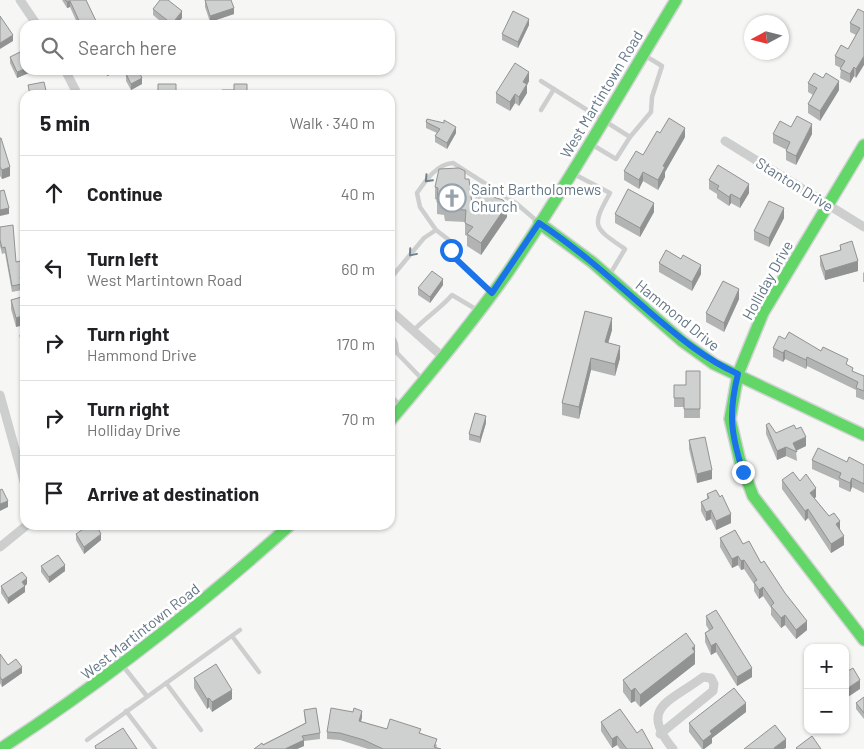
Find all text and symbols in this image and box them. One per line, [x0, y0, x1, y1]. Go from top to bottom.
north arrow [744, 15, 789, 60]
search box [20, 20, 395, 75]
street label: West Martintown Road [556, 27, 646, 161]
icon: search [38, 34, 66, 62]
text: Search here [78, 36, 177, 59]
text: 5 min [40, 110, 90, 135]
text: Walk · 340 m [290, 113, 375, 132]
street label: Stanton Drive [753, 153, 837, 215]
one-way arrow [425, 174, 434, 183]
icon: ahead [40, 179, 68, 207]
place label: Saint Bartholomews Church [471, 180, 601, 215]
text: Continue [87, 182, 163, 205]
church icon: Saint Bartholomews Church [437, 183, 467, 213]
text: 40 m [341, 184, 375, 203]
street label: Holliday Drive [738, 237, 796, 323]
route start [440, 239, 463, 262]
text: Turn left [87, 247, 158, 270]
one-way arrow [408, 248, 417, 257]
icon: left [40, 254, 68, 282]
text: 60 m [341, 259, 375, 278]
text: West Martintown Road [87, 270, 242, 289]
street label: Hammond Drive [632, 276, 724, 354]
text: Turn right [87, 322, 169, 345]
icon: right [40, 329, 68, 357]
text: 170 m [336, 334, 375, 353]
text: Hammond Drive [87, 345, 197, 364]
text: Turn right [87, 397, 169, 420]
icon: right [40, 404, 68, 432]
text: 70 m [342, 409, 375, 428]
text: Holliday Drive [87, 420, 181, 439]
route end [732, 461, 755, 484]
icon: arrive [40, 479, 68, 507]
text: Arrive at destination [87, 482, 259, 505]
street label: West Martintown Road [77, 579, 203, 683]
map controls [804, 644, 849, 734]
button: + [804, 644, 849, 689]
button: − [804, 689, 849, 734]

